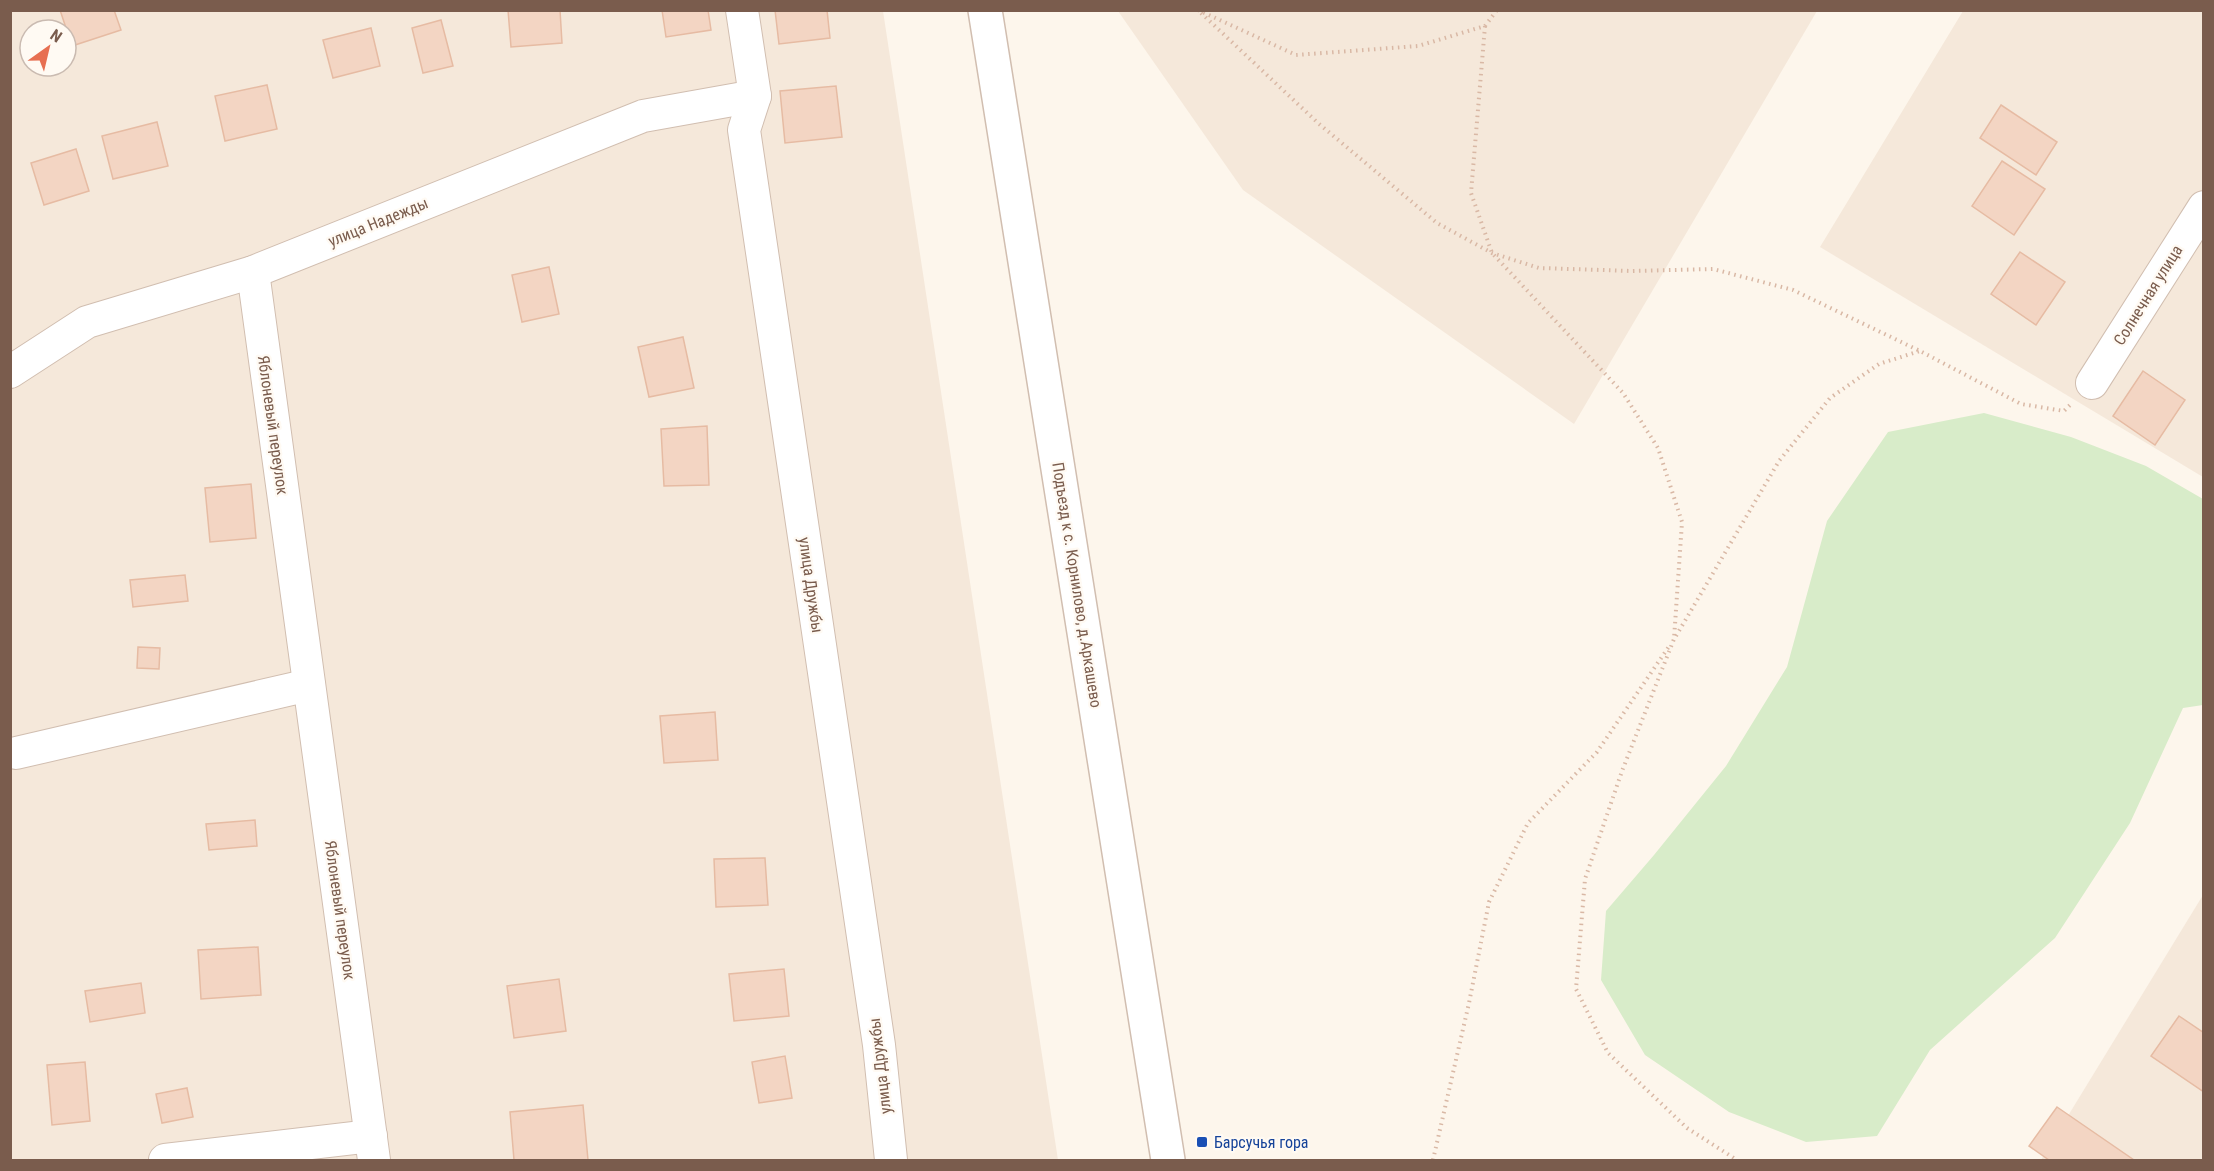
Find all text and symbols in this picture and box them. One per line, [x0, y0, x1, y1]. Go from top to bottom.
north arrow [18, 18, 78, 78]
text: N [47, 25, 65, 47]
street label: улица Надежды [325, 193, 431, 251]
street label: Солнечная улица [2110, 241, 2186, 349]
street label: Яблоневый переулок [254, 354, 292, 496]
street label: Подъезд к с. Корнилово, д.Аркашево [1048, 461, 1106, 709]
street label: улица Дружбы [795, 536, 827, 634]
street label: Яблоневый переулок [321, 839, 359, 981]
street label: улица Дружбы [865, 1017, 895, 1115]
place label: Барсучья гора [1214, 1133, 1309, 1152]
marker: Барсучья гора [1195, 1135, 1209, 1149]

